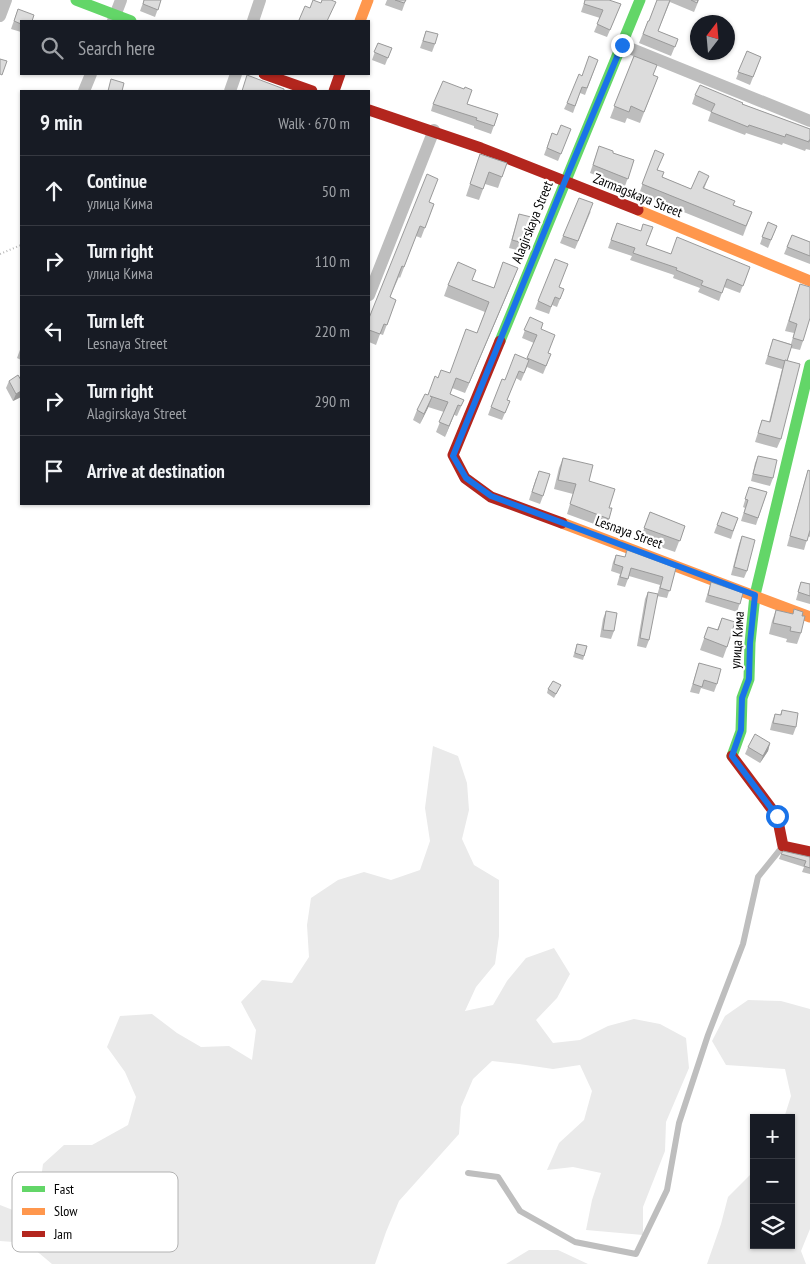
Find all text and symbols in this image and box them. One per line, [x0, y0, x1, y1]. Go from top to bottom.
north arrow [690, 15, 735, 60]
search box [20, 20, 370, 75]
icon: search [38, 34, 66, 62]
route end [611, 34, 634, 57]
text: Search here [78, 36, 155, 60]
text: 9 min [40, 109, 82, 136]
text: Walk · 670 m [278, 113, 350, 133]
text: Continue [87, 169, 147, 193]
street label: Zarmagskaya Street [591, 169, 685, 221]
icon: ahead [40, 177, 68, 205]
street label: Alagirskaya Street [507, 178, 557, 266]
text: 50 m [322, 181, 350, 201]
text: улица Кима [87, 193, 153, 213]
text: Turn right [87, 239, 153, 263]
icon: right [40, 247, 68, 275]
text: 110 m [315, 251, 350, 271]
text: улица Кима [87, 263, 153, 283]
text: Turn left [87, 309, 144, 333]
icon: left [40, 317, 68, 345]
text: 220 m [315, 321, 350, 341]
text: Lesnaya Street [87, 333, 167, 353]
text: Turn right [87, 379, 153, 403]
icon: right [40, 387, 68, 415]
text: 290 m [315, 391, 350, 411]
text: Alagirskaya Street [87, 403, 186, 423]
icon: arrive [40, 457, 68, 485]
text: Arrive at destination [87, 459, 225, 483]
street label: Lesnaya Street [593, 512, 665, 553]
street label: улица Кима [726, 611, 748, 669]
route start [766, 805, 789, 828]
map controls [750, 1114, 795, 1249]
button: + [750, 1114, 795, 1159]
button: − [750, 1159, 795, 1204]
legend [12, 1172, 178, 1252]
text: Fast [54, 1180, 74, 1198]
text: Slow [54, 1202, 78, 1220]
button: layers [750, 1204, 795, 1249]
text: Jam [53, 1225, 72, 1243]

